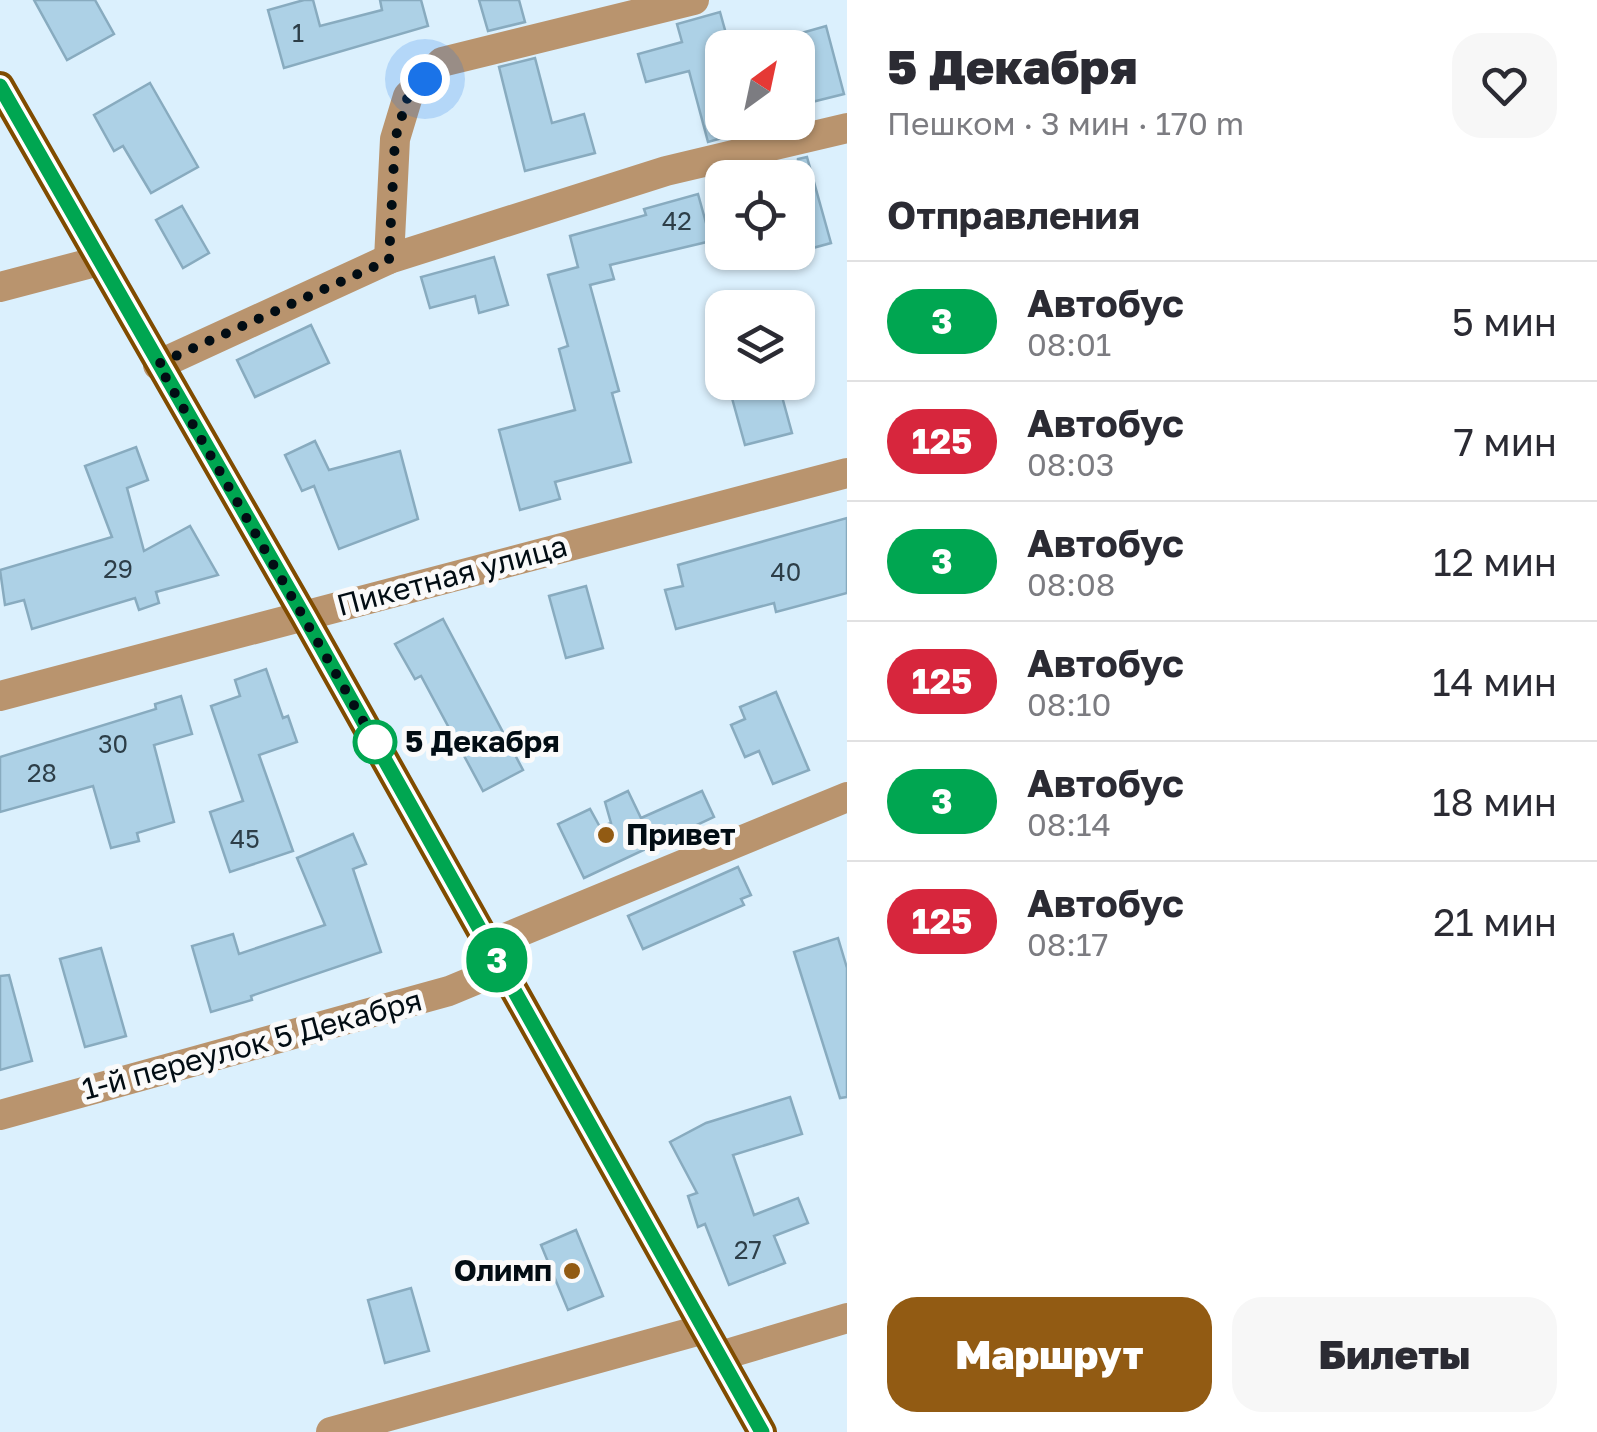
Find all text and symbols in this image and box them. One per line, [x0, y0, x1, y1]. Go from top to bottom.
house number: 1 [292, 17, 304, 48]
north arrow [705, 30, 815, 140]
map controls [705, 30, 815, 400]
button: heart [1452, 33, 1557, 138]
text: 5 Декабря [887, 37, 1138, 95]
your location [400, 54, 450, 104]
text: Пешком · 3 мин · 170 m [887, 104, 1244, 142]
button: locate [705, 160, 815, 270]
text: Отправления [887, 192, 1140, 237]
house number: 42 [662, 205, 692, 236]
text: Автобус [1027, 280, 1184, 325]
button: layers [705, 290, 815, 400]
text: 5 мин [1452, 299, 1557, 344]
text: 3 [931, 300, 953, 342]
text: 08:01 [1027, 325, 1111, 363]
text: Автобус [1027, 400, 1184, 445]
text: 7 мин [1454, 419, 1557, 464]
text: 125 [912, 420, 972, 462]
text: 08:03 [1027, 445, 1115, 483]
text: Автобус [1027, 520, 1184, 565]
street label: Пикетная улица [333, 527, 571, 623]
text: 12 мин [1433, 539, 1557, 584]
text: 3 [931, 540, 953, 582]
house number: 29 [103, 553, 133, 584]
house number: 40 [771, 556, 801, 587]
text: 08:08 [1027, 565, 1115, 603]
text: Автобус [1027, 640, 1184, 685]
text: 14 мин [1432, 659, 1557, 704]
text: 125 [912, 660, 972, 702]
text: 08:10 [1027, 685, 1111, 723]
marker: 5 Декабря [354, 721, 396, 763]
place label: 5 Декабря [405, 723, 560, 759]
house number: 30 [98, 728, 128, 759]
house number: 28 [27, 757, 57, 788]
text: Автобус [1027, 760, 1184, 805]
text: 18 мин [1432, 779, 1557, 824]
text: 3 [931, 780, 953, 822]
text: 08:14 [1027, 805, 1111, 843]
place label: Привет [626, 816, 736, 852]
house number: 45 [230, 823, 260, 854]
marker: Привет [595, 824, 617, 846]
text: Автобус [1027, 880, 1184, 925]
text: 21 мин [1433, 899, 1557, 944]
text: 125 [912, 900, 972, 942]
text: 08:17 [1027, 925, 1108, 963]
line badge: 3 [464, 928, 530, 992]
text: 3 [486, 939, 508, 981]
street label: 1-й переулок 5 Декабря [78, 981, 425, 1107]
house number: 27 [734, 1234, 762, 1265]
place label: Олимп [454, 1252, 552, 1288]
marker: Олимп [561, 1260, 583, 1282]
button: Маршрут [887, 1297, 1212, 1412]
button: Билеты [1232, 1297, 1557, 1412]

